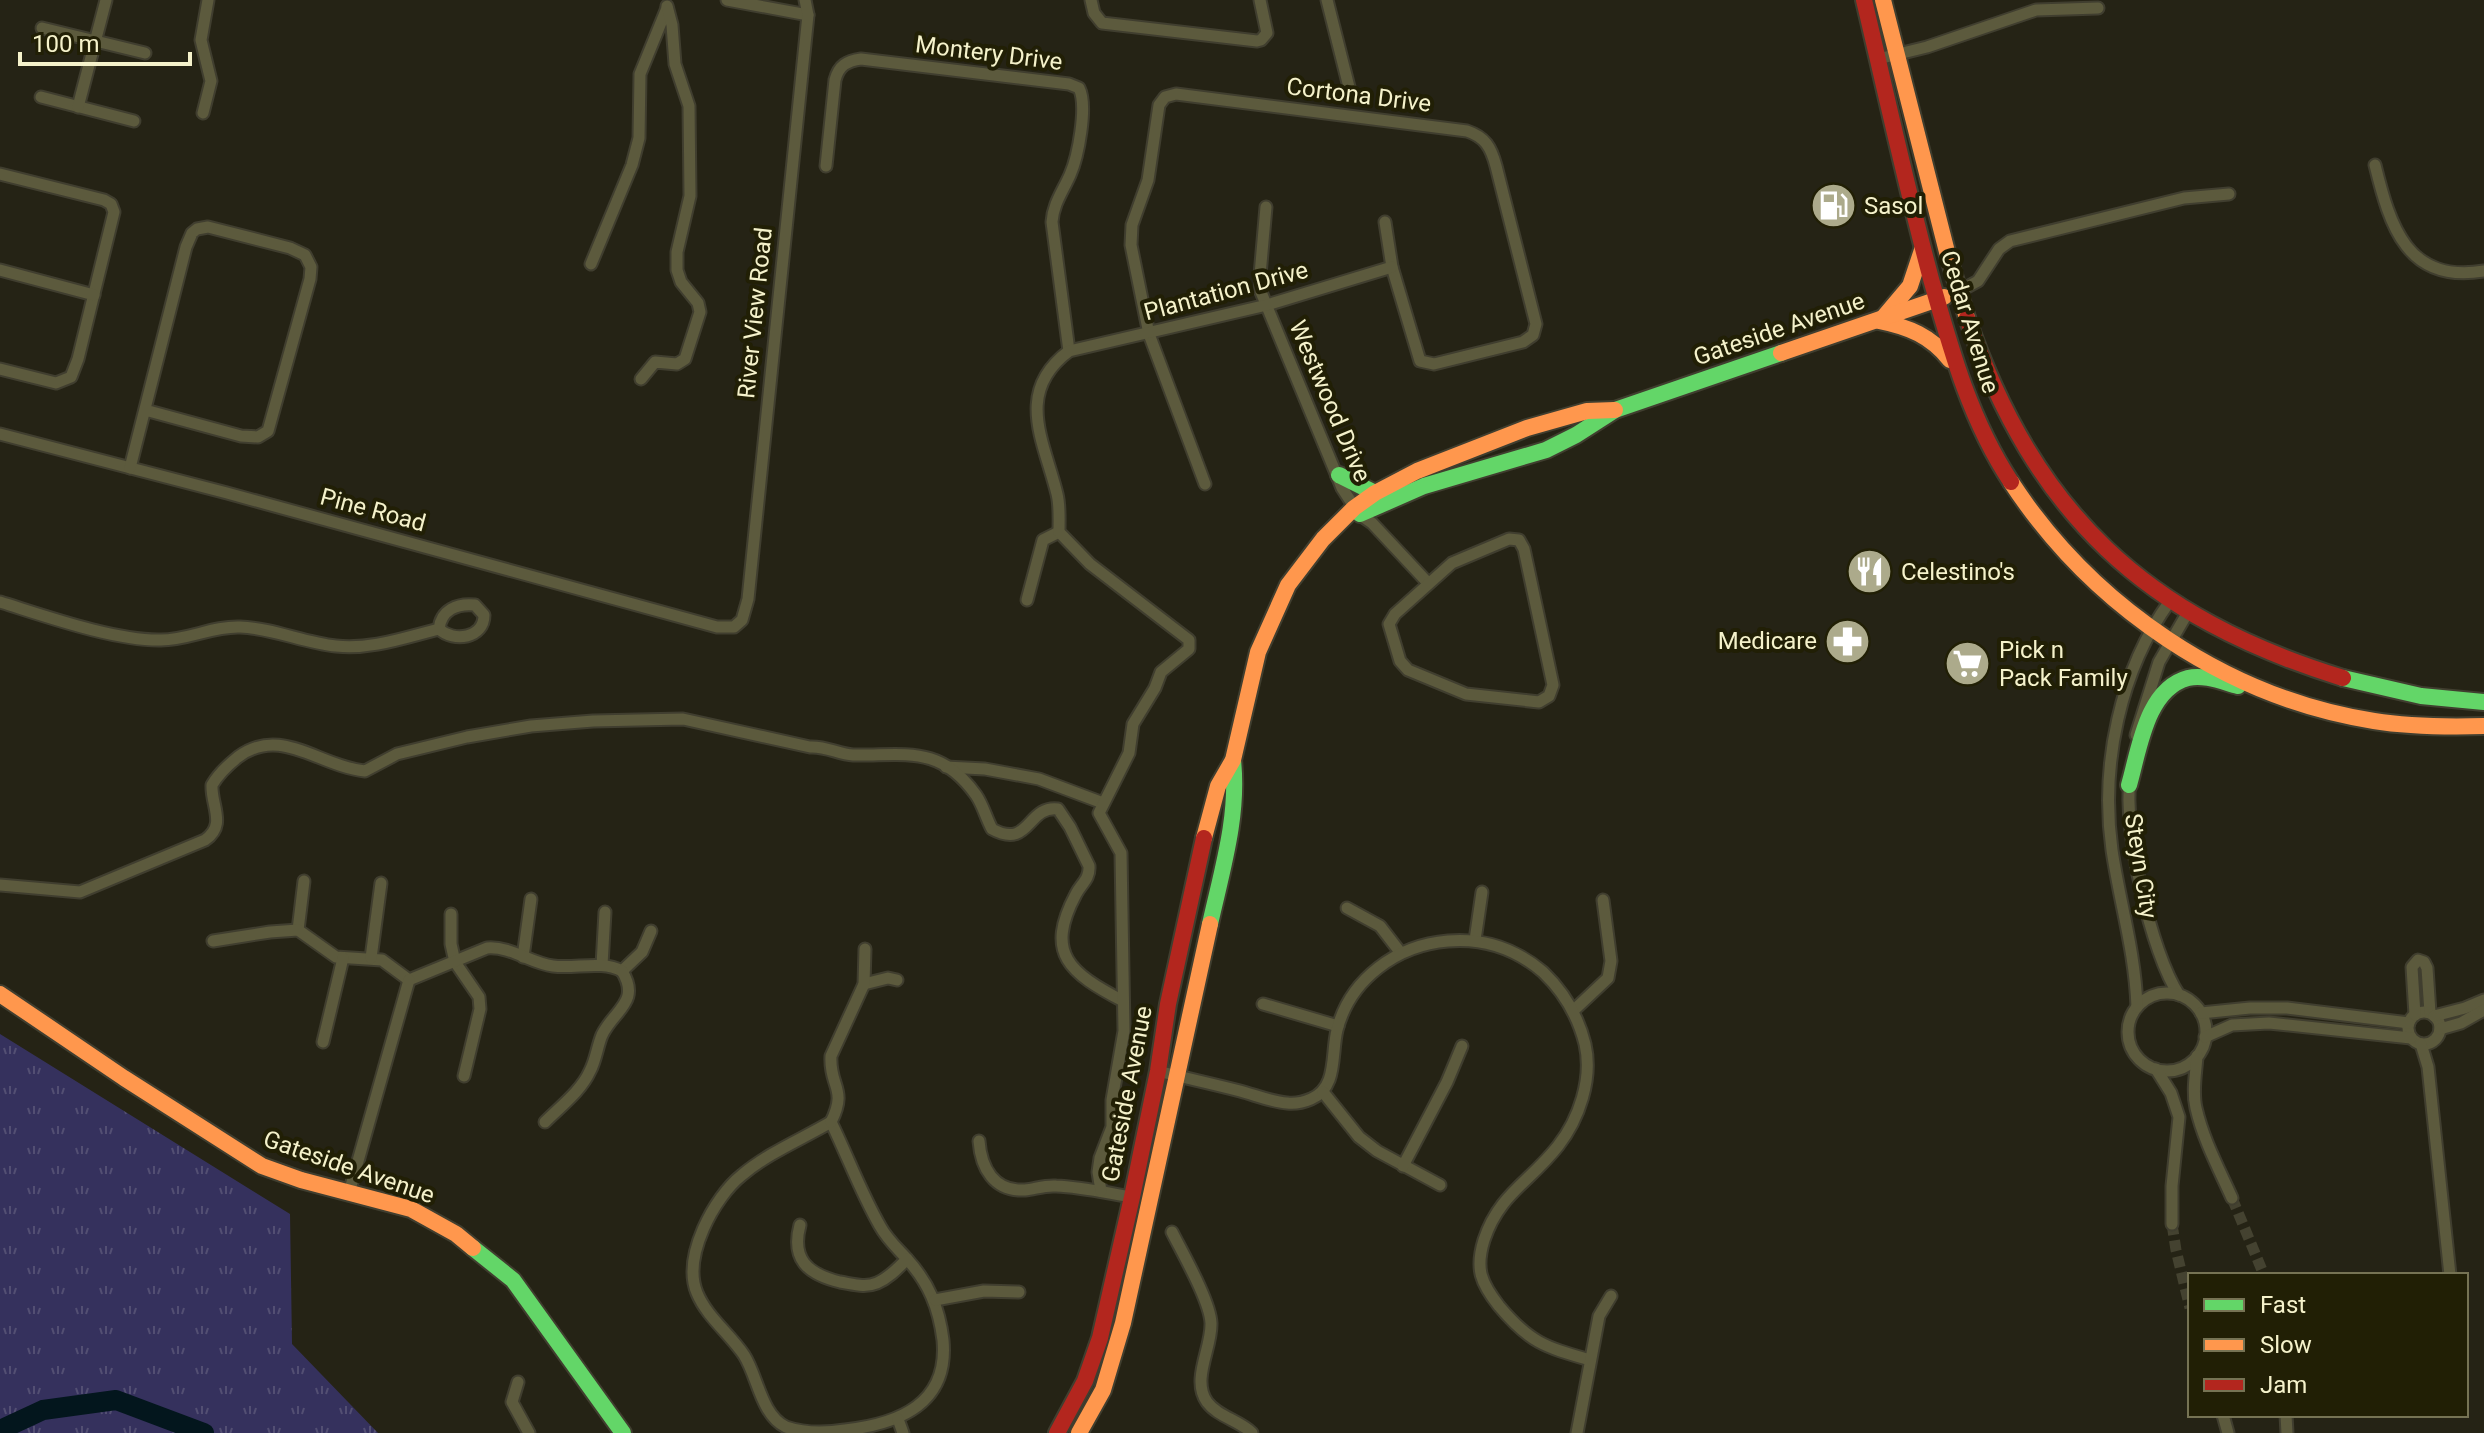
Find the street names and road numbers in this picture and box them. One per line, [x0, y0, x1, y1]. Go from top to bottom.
street label: Montery Drive [914, 30, 1064, 76]
street label: Cortona Drive [1285, 72, 1433, 118]
street label: River View Road [732, 226, 778, 400]
street label: Cedar Avenue [1935, 247, 2005, 397]
street label: Plantation Drive [1141, 256, 1311, 326]
street label: Gateside Avenue [1690, 287, 1868, 371]
street label: Westwood Drive [1283, 316, 1377, 486]
street label: Pine Road [317, 483, 429, 537]
street label: Steyn City [2119, 812, 2163, 921]
street label: Gateside Avenue [1096, 1004, 1158, 1184]
street label: Gateside Avenue [260, 1125, 438, 1209]

